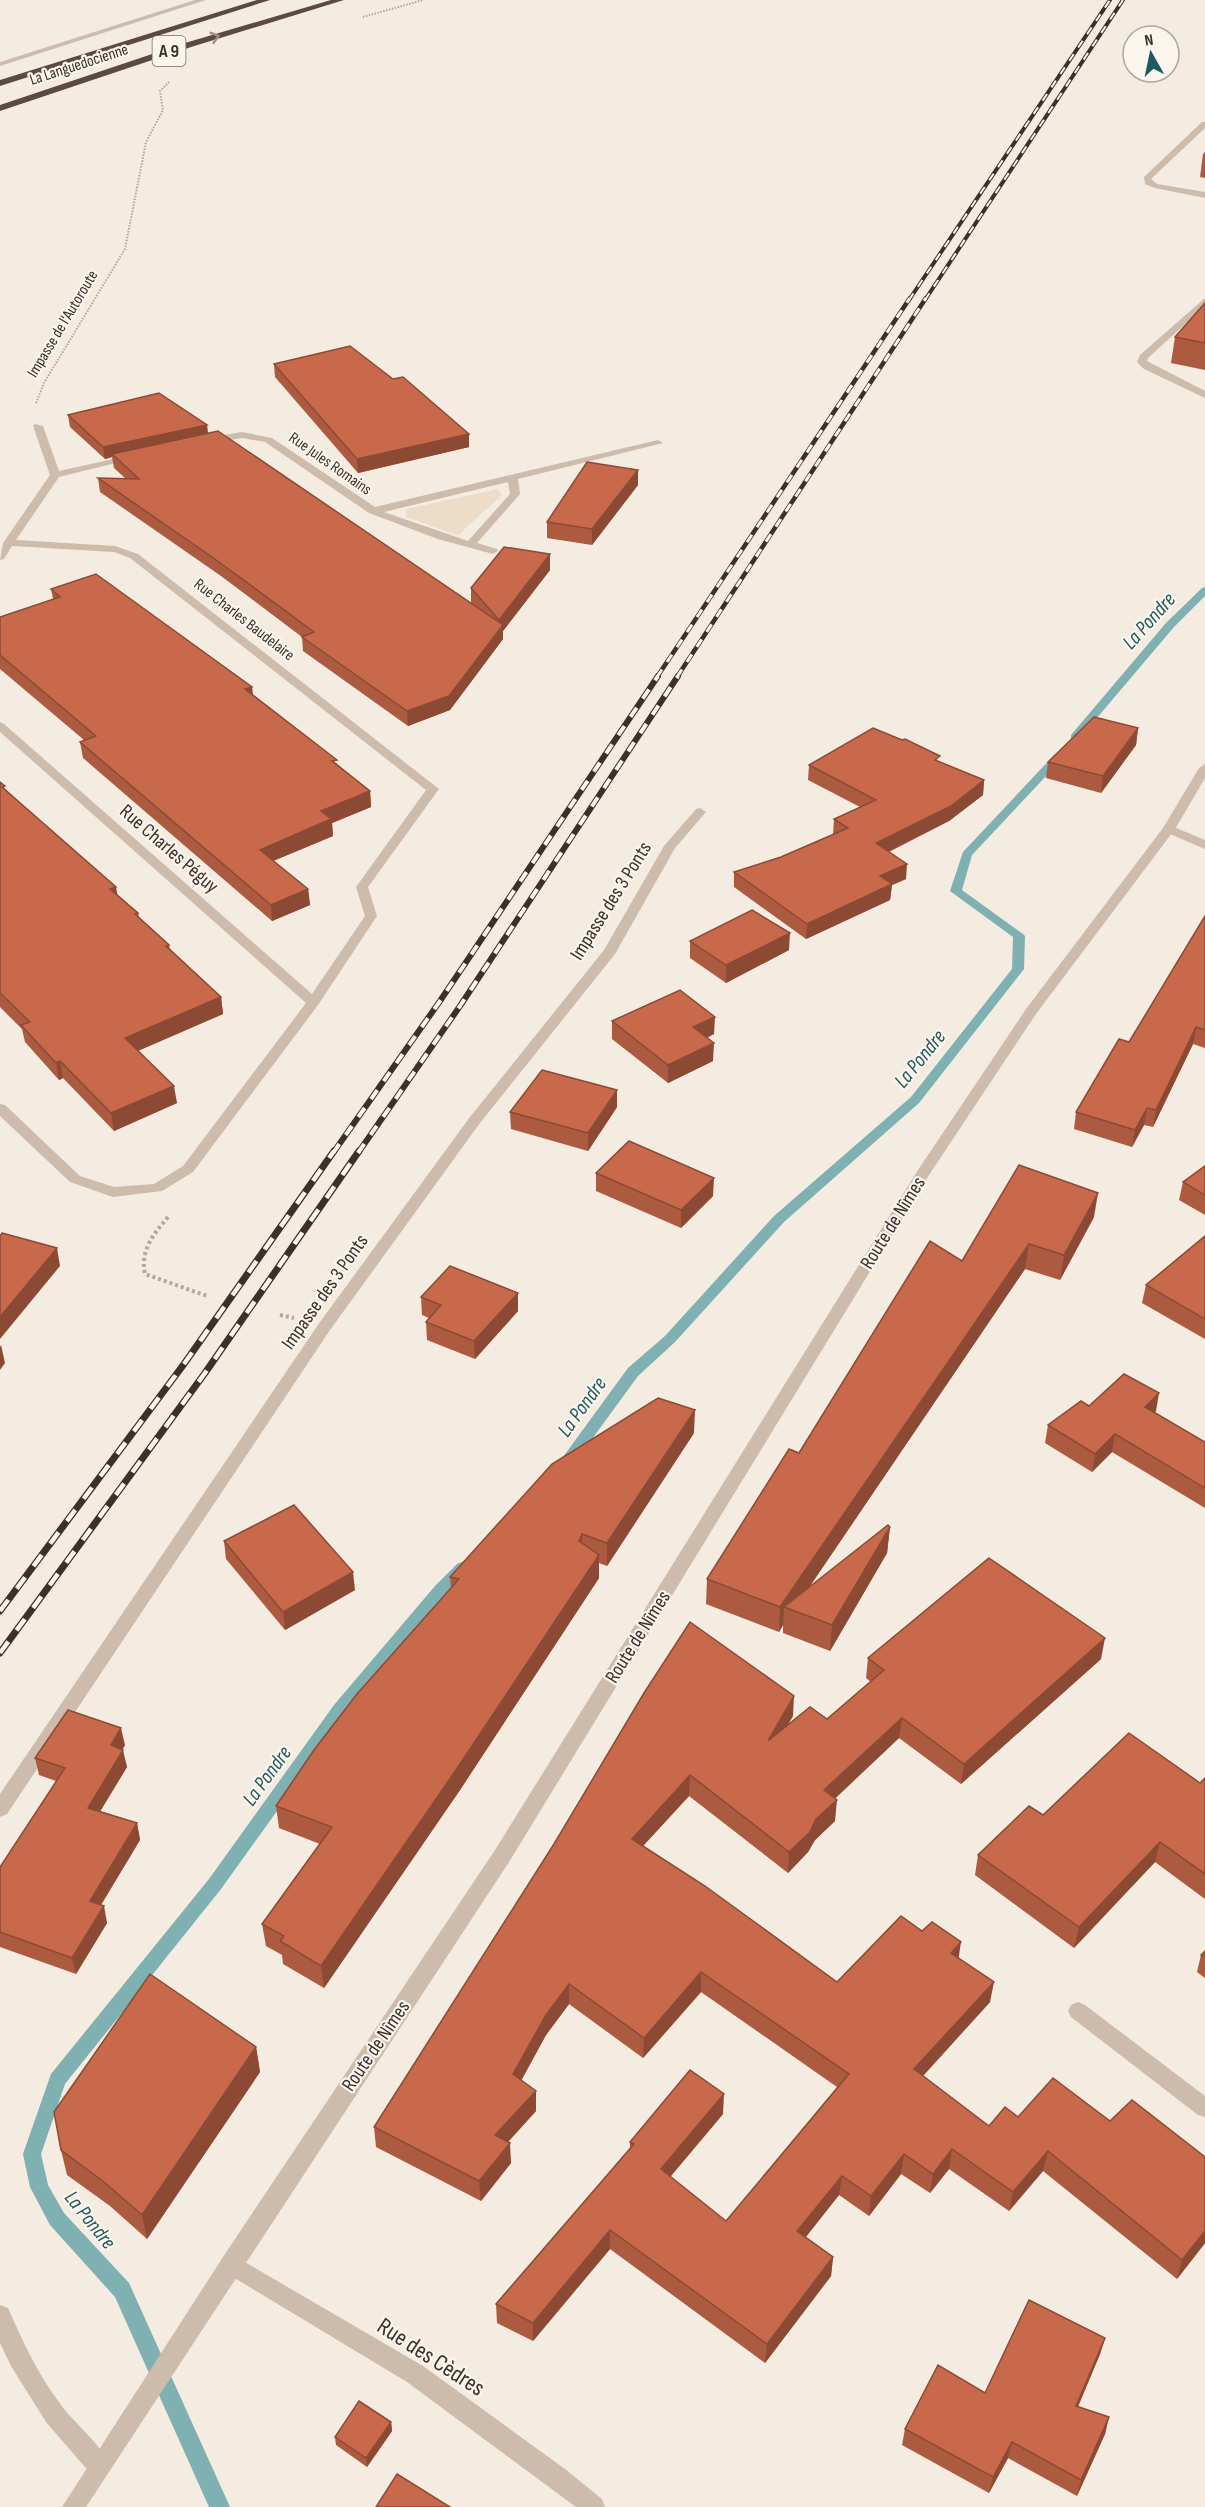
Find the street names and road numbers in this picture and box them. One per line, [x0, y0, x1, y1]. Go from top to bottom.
road number: A 9 [152, 36, 186, 66]
street label: La Languedocienne [27, 40, 131, 90]
street label: Impasse de l'Autoroute [24, 267, 102, 381]
street label: Rue Jules Romains [285, 429, 375, 500]
street label: Rue Charles Baudelaire [190, 575, 298, 665]
street label: Rue Charles Péguy [115, 800, 224, 899]
street label: Impasse des 3 Ponts [565, 837, 657, 965]
street label: Route de Nîmes [855, 1172, 931, 1274]
street label: Impasse des 3 Ponts [276, 1230, 374, 1354]
street label: Route de Nîmes [600, 1586, 676, 1688]
street label: Route de Nîmes [337, 1996, 415, 2096]
street label: Rue des Cèdres [372, 2311, 490, 2403]

